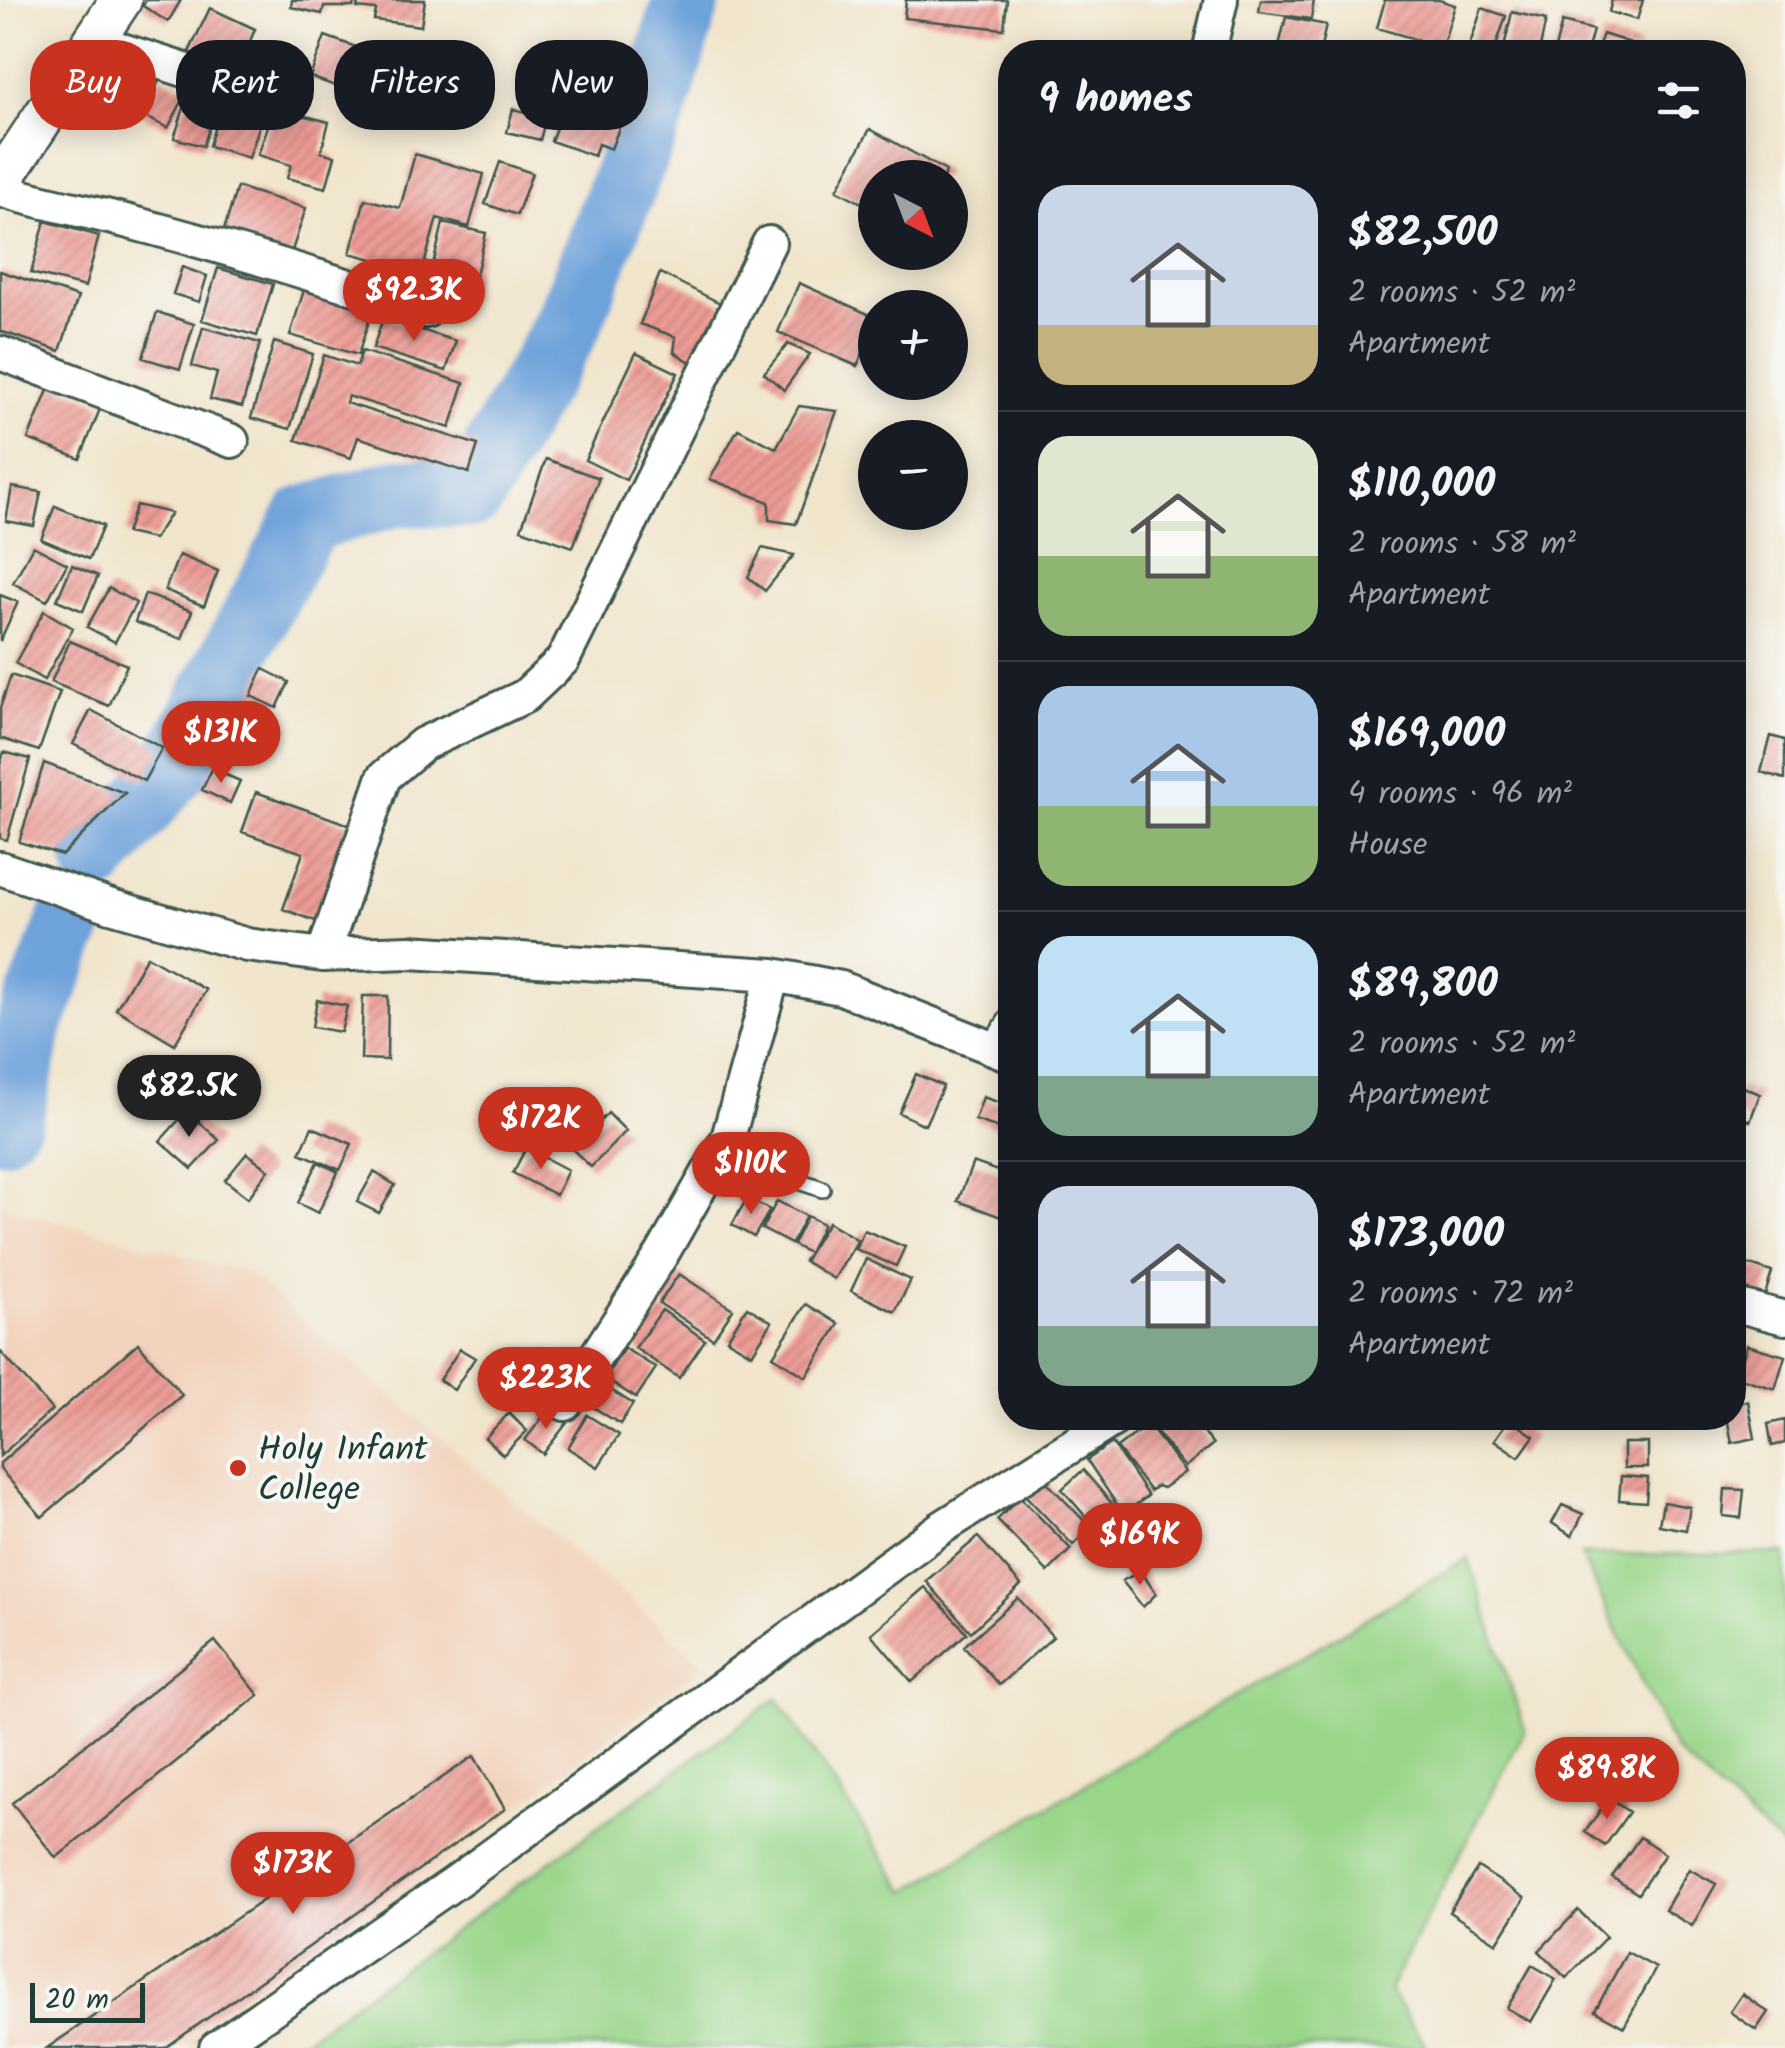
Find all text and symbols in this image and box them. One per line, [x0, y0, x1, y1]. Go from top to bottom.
chip: Buy [30, 40, 156, 130]
chip: Rent [176, 40, 314, 130]
chip: Filters [334, 40, 495, 130]
chip: New [515, 40, 648, 130]
text: 9 homes [1038, 67, 1193, 134]
icon: filters [1651, 73, 1706, 128]
north arrow [858, 160, 968, 270]
map controls [858, 160, 968, 530]
text: $82,500 [1348, 201, 1497, 268]
icon: home [1118, 225, 1238, 345]
pin: $92.3K [333, 259, 495, 344]
text: $92.3K [365, 266, 463, 317]
text: 2 rooms · 52 m² [1348, 268, 1575, 319]
button: + [858, 290, 968, 400]
text: Apartment [1348, 319, 1490, 370]
button: − [858, 420, 968, 530]
text: $110,000 [1348, 452, 1495, 519]
icon: home [1118, 476, 1238, 596]
text: 2 rooms · 58 m² [1348, 519, 1576, 570]
text: Apartment [1348, 570, 1490, 621]
pin: $131K [151, 701, 291, 786]
text: $169,000 [1348, 702, 1505, 769]
text: $131K [183, 708, 259, 759]
icon: home [1118, 726, 1238, 846]
text: 4 rooms · 96 m² [1348, 769, 1572, 820]
text: House [1348, 820, 1427, 871]
text: $89,800 [1348, 952, 1498, 1019]
icon: home [1118, 976, 1238, 1096]
text: 2 rooms · 52 m² [1348, 1019, 1575, 1070]
pin: $82.5K [108, 1055, 270, 1140]
text: $82.5K [139, 1062, 239, 1113]
text: Apartment [1348, 1070, 1490, 1121]
pin: $172K [471, 1087, 611, 1172]
text: $172K [500, 1094, 582, 1145]
pin: $110K [681, 1132, 821, 1217]
text: $110K [714, 1139, 788, 1190]
text: $173,000 [1348, 1202, 1504, 1269]
icon: home [1118, 1226, 1238, 1346]
text: 2 rooms · 72 m² [1348, 1269, 1573, 1320]
text: Apartment [1348, 1320, 1490, 1371]
pin: $223K [476, 1347, 616, 1432]
text: $223K [499, 1354, 593, 1405]
place label: Holy Infant College [258, 1423, 428, 1519]
marker: Holy Infant College [227, 1457, 249, 1479]
pin: $169K [1070, 1503, 1210, 1588]
text: $169K [1099, 1510, 1181, 1561]
pin: $89.8K [1526, 1737, 1688, 1822]
text: $89.8K [1557, 1744, 1657, 1795]
pin: $173K [223, 1832, 363, 1917]
text: $173K [253, 1839, 333, 1890]
scale bar [30, 1978, 145, 2022]
text: 20 m [45, 1978, 109, 2023]

